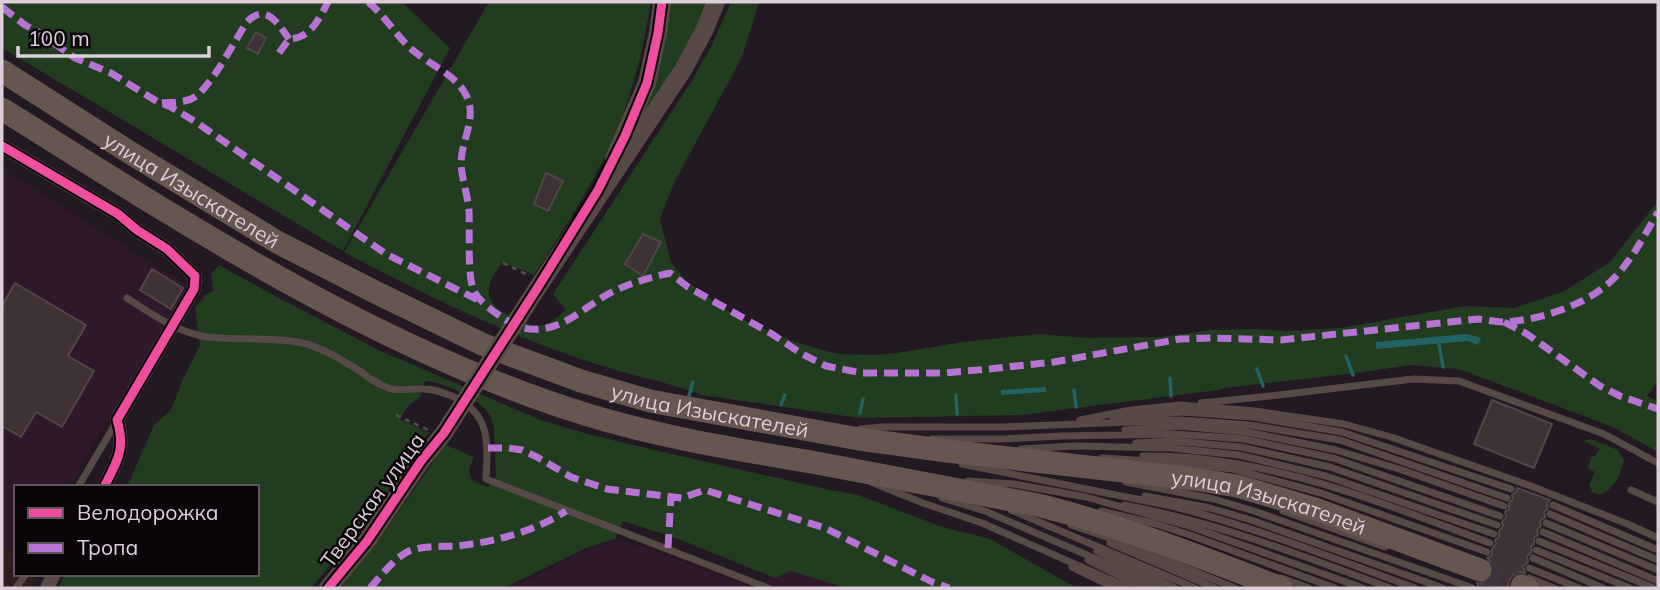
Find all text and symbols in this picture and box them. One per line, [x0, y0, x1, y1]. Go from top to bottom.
scale bar [18, 14, 208, 58]
text: 100 m [28, 25, 90, 51]
street label: улица Изыскателей [99, 126, 284, 253]
street label: улица Изыскателей [608, 377, 811, 443]
street label: Тверская улица [314, 428, 430, 572]
street label: улица Изыскателей [1170, 464, 1370, 540]
legend [14, 485, 259, 576]
text: Велодорожка [77, 499, 219, 525]
text: Тропа [77, 534, 138, 560]

